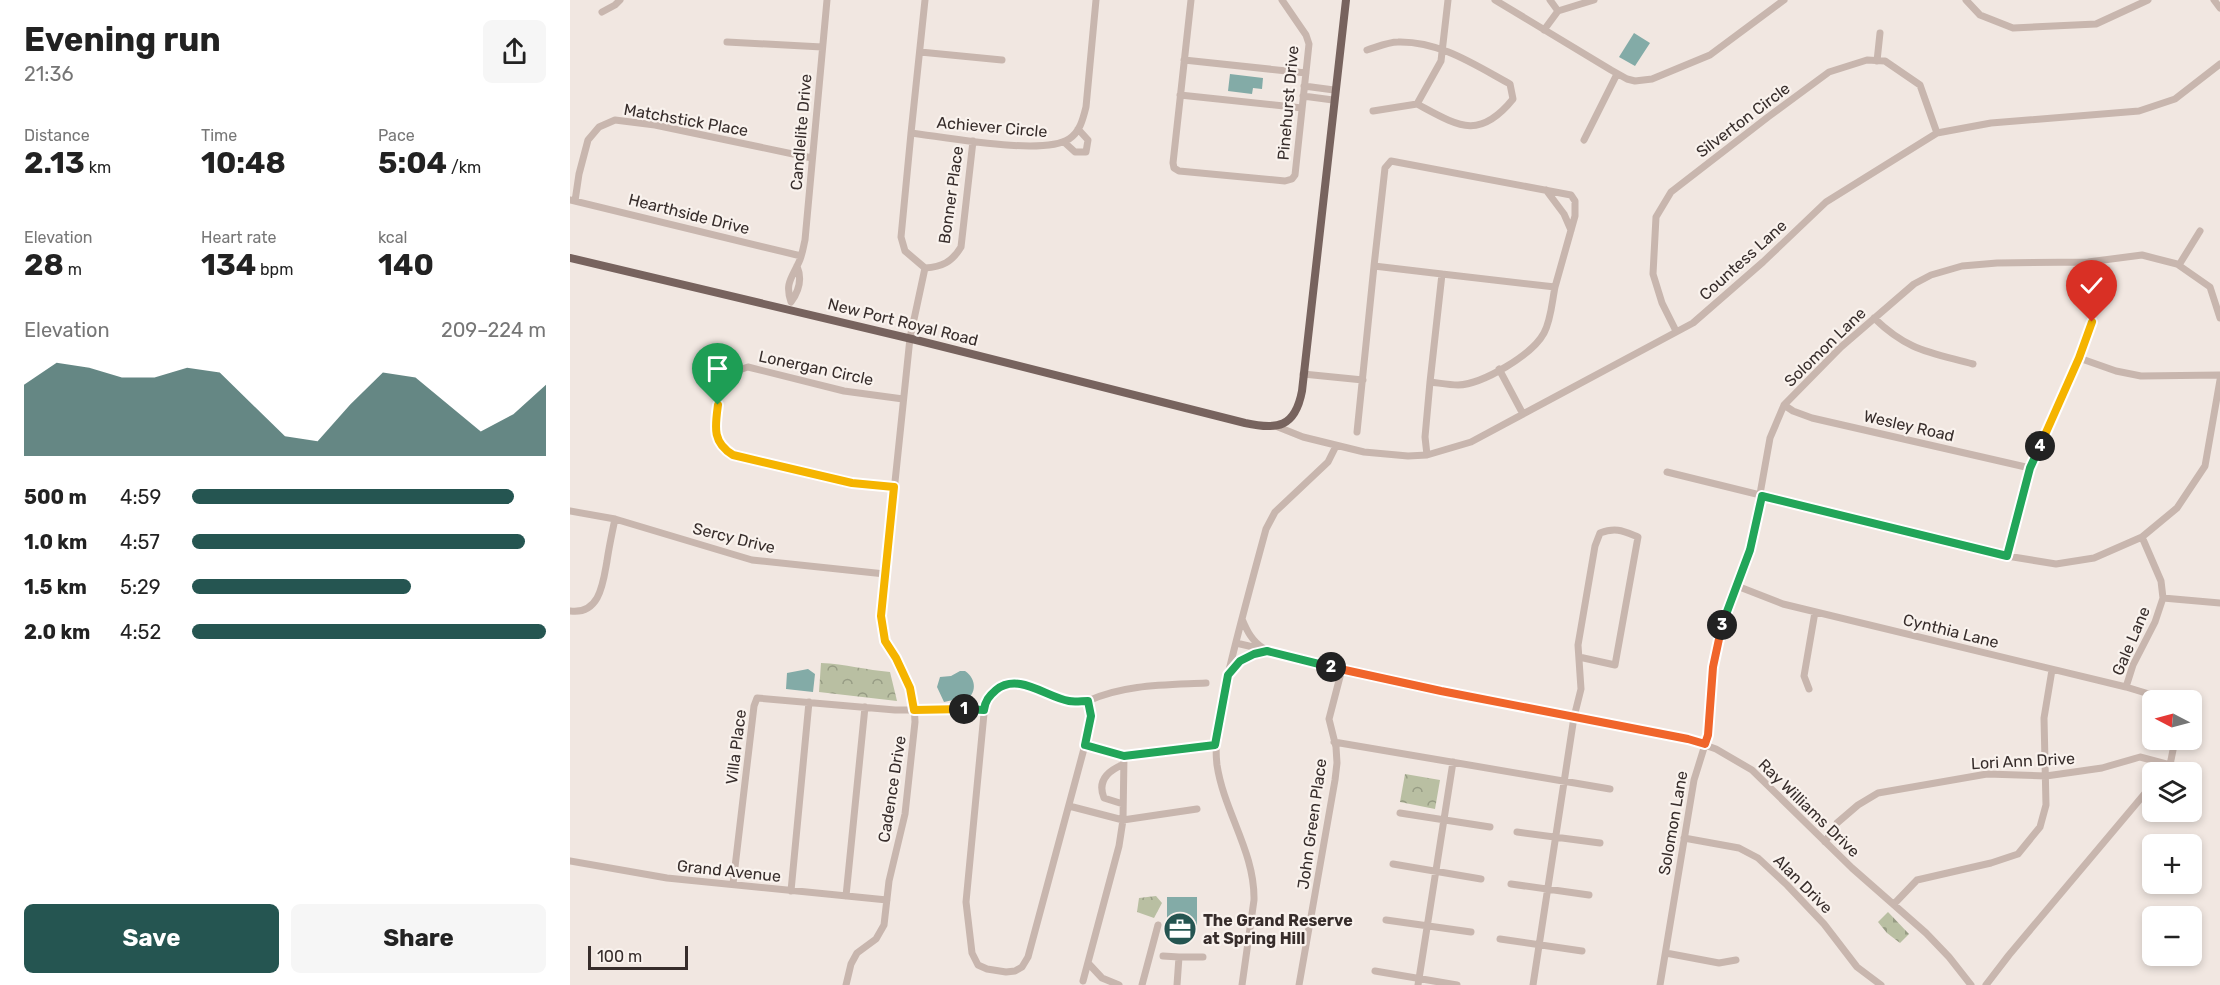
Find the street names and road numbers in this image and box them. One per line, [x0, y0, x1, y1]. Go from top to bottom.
street label: Pinehurst Drive [1274, 45, 1302, 161]
street label: Candlelite Drive [786, 73, 816, 191]
street label: Silverton Circle [1692, 79, 1794, 161]
street label: Matchstick Place [622, 100, 750, 140]
street label: Achiever Circle [936, 113, 1048, 141]
street label: Bonner Place [935, 145, 967, 245]
street label: Hearthside Drive [626, 190, 752, 238]
street label: Countess Lane [1695, 216, 1791, 304]
street label: New Port Royal Road [826, 294, 980, 350]
street label: Solomon Lane [1780, 303, 1870, 391]
street label: Lonergan Circle [757, 347, 875, 389]
street label: Wesley Road [1862, 406, 1956, 446]
street label: Sercy Drive [691, 519, 777, 557]
street label: Gale Lane [2108, 604, 2154, 678]
street label: Cynthia Lane [1901, 610, 2001, 652]
street label: Villa Place [722, 708, 750, 786]
street label: Cadence Drive [874, 734, 910, 844]
street label: Lori Ann Drive [1971, 749, 2075, 773]
street label: Ray Williams Drive [1754, 755, 1864, 861]
street label: John Green Place [1293, 757, 1331, 891]
street label: Solomon Lane [1654, 769, 1692, 877]
street label: Alan Drive [1770, 851, 1836, 917]
street label: Grand Avenue [676, 856, 782, 886]

